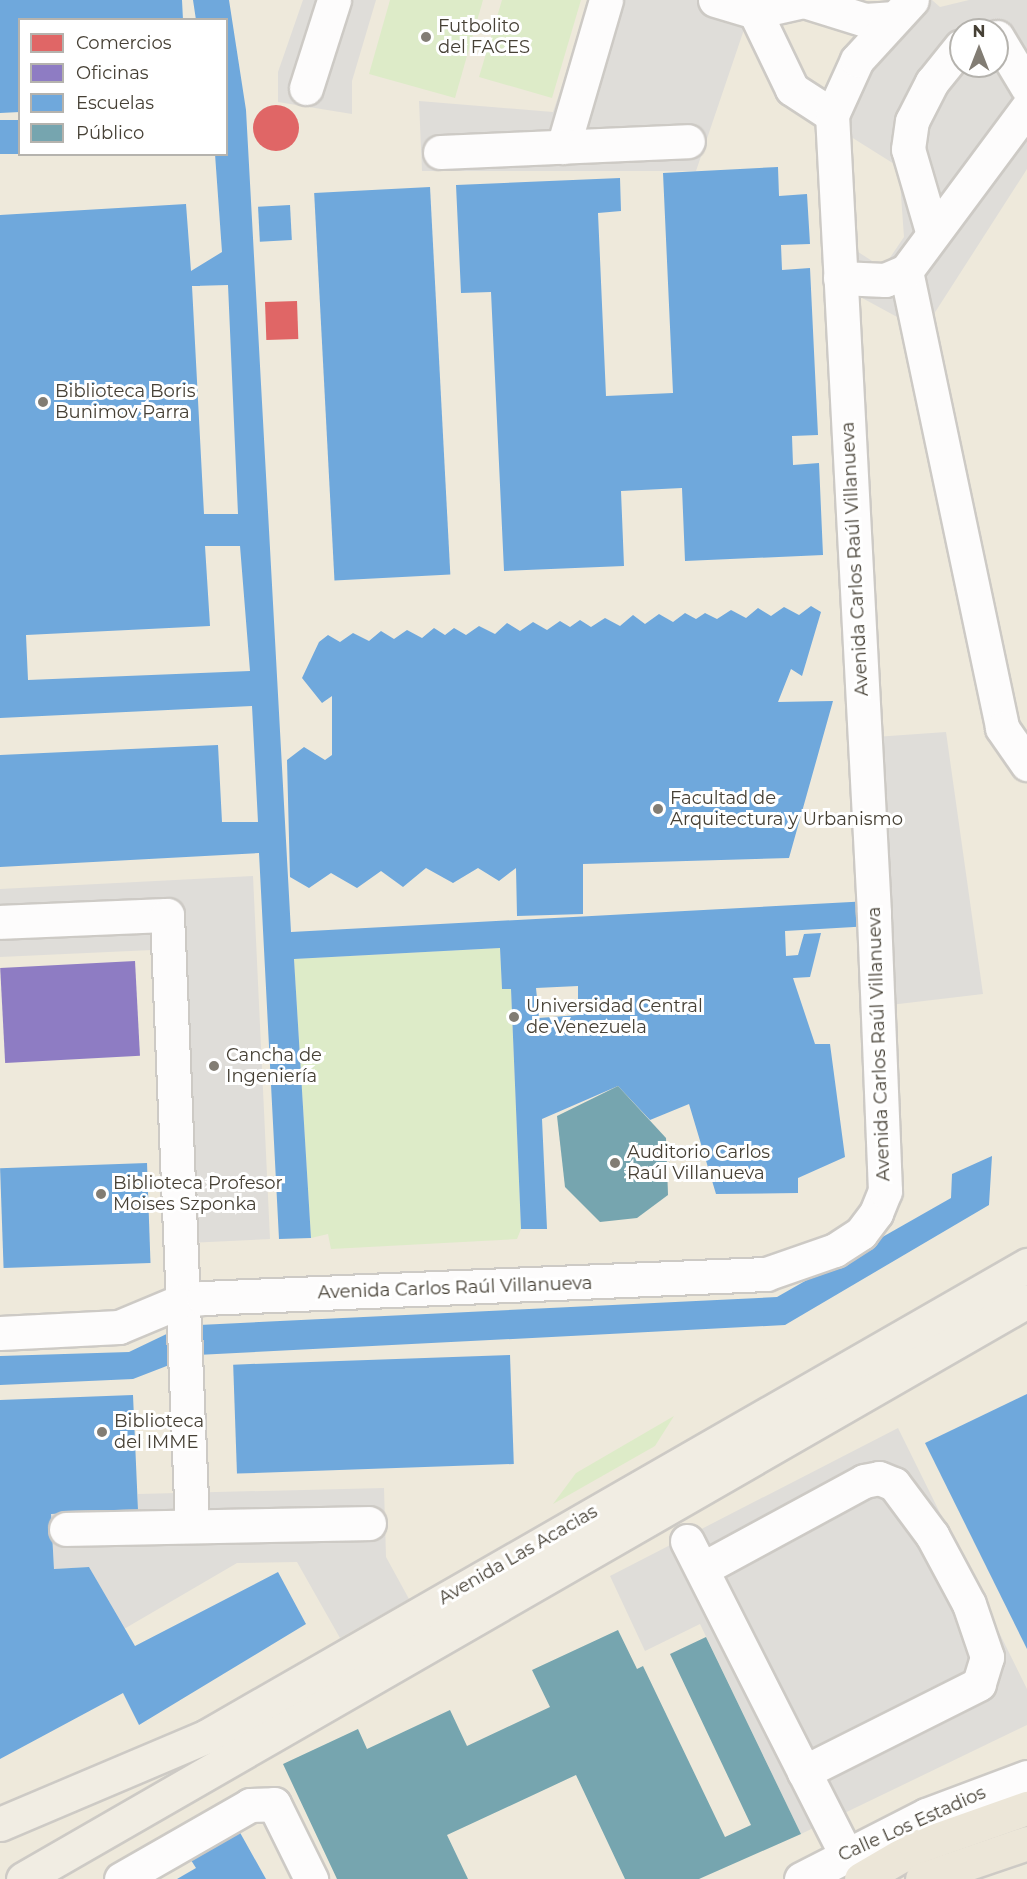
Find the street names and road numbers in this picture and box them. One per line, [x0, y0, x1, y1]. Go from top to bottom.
street label: Avenida Carlos Raúl Villanueva [837, 421, 873, 697]
street label: Avenida Carlos Raúl Villanueva [863, 906, 895, 1182]
street label: Avenida Carlos Raúl Villanueva [317, 1272, 593, 1304]
street label: Avenida Las Acacias [435, 1501, 601, 1609]
street label: Calle Los Estadios [835, 1782, 989, 1866]

